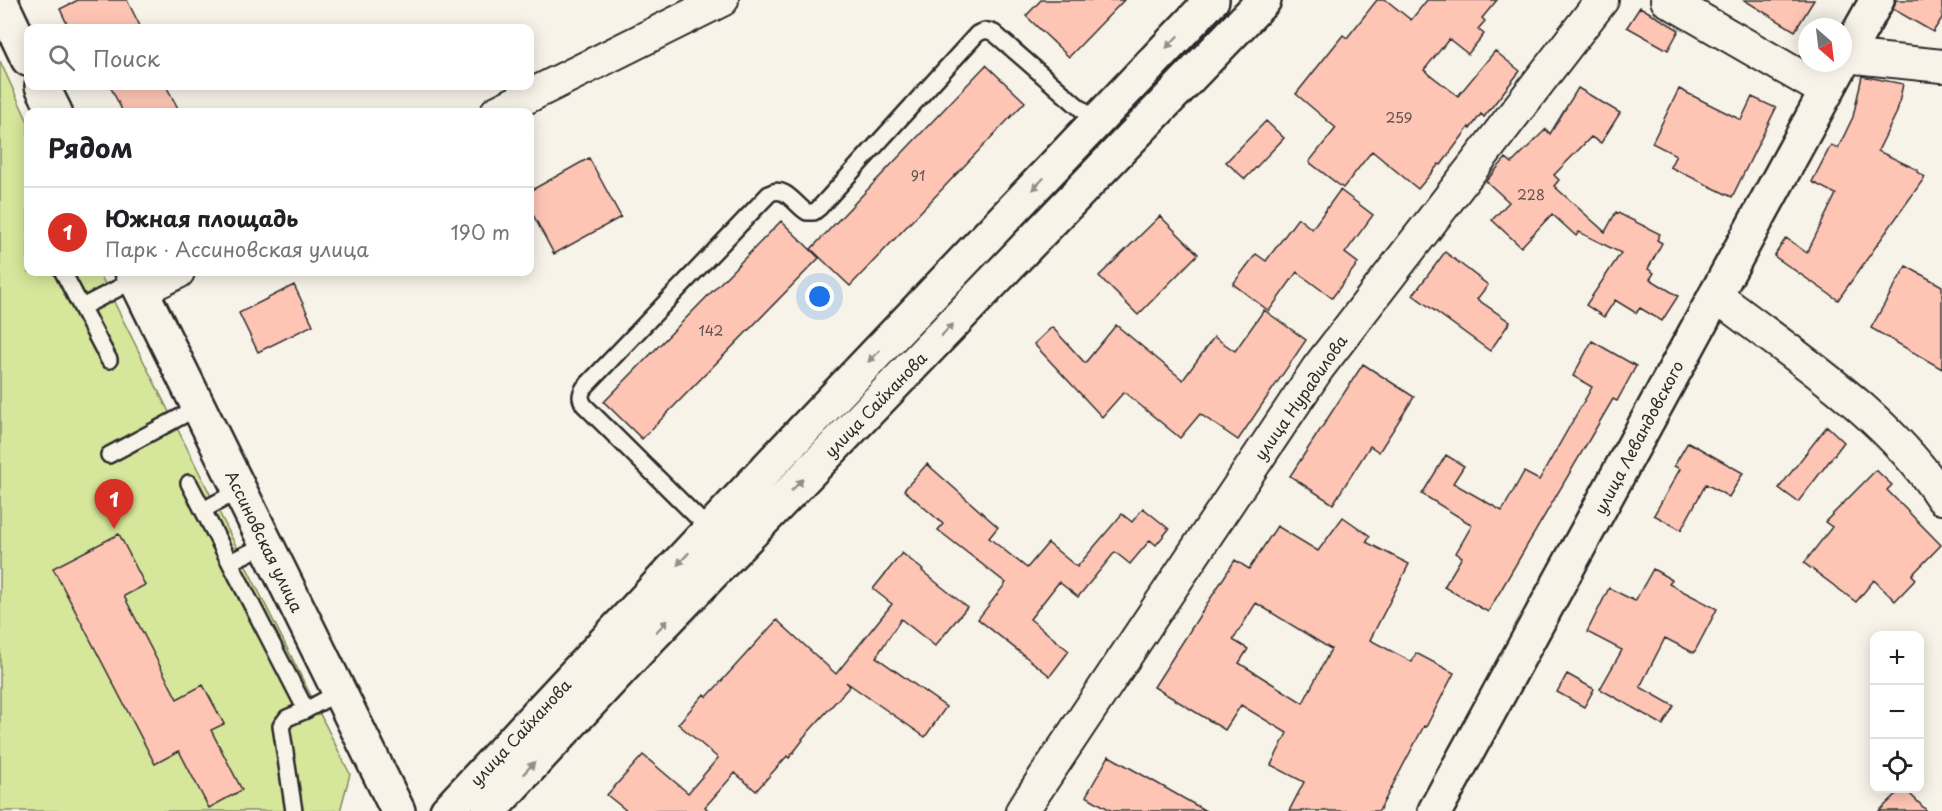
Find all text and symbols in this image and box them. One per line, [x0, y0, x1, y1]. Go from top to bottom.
north arrow [1798, 18, 1852, 72]
search box [24, 24, 534, 90]
one-way arrow [1165, 35, 1179, 50]
icon: search [45, 41, 78, 74]
text: Поиск [93, 41, 160, 74]
house number: 259 [1385, 107, 1413, 128]
text: Рядом [48, 128, 133, 167]
house number: 91 [911, 165, 925, 186]
one-way arrow [1031, 176, 1045, 190]
house number: 228 [1517, 184, 1545, 205]
text: Южная площадь [105, 201, 298, 234]
text: 1 [63, 217, 72, 247]
text: 190 m [451, 217, 510, 247]
text: Парк · Ассиновская улица [105, 234, 369, 264]
your location [805, 282, 834, 311]
house number: 142 [699, 320, 724, 341]
one-way arrow [940, 322, 954, 337]
street label: улица Нурадилова [1248, 329, 1352, 465]
street label: улица Сайханова [818, 346, 932, 462]
one-way arrow [868, 348, 882, 362]
street label: улица Левандовского [1587, 356, 1689, 518]
street label: Ассиновская улица [220, 466, 310, 616]
one-way arrow [790, 478, 804, 493]
pin: 1 [94, 480, 134, 529]
one-way arrow [676, 551, 690, 566]
one-way arrow [655, 618, 669, 633]
map controls [1870, 631, 1924, 793]
button: + [1870, 631, 1924, 685]
street label: улица Сайханова [464, 673, 576, 791]
button: − [1870, 685, 1924, 739]
button: locate [1870, 739, 1924, 793]
one-way arrow [522, 761, 535, 776]

